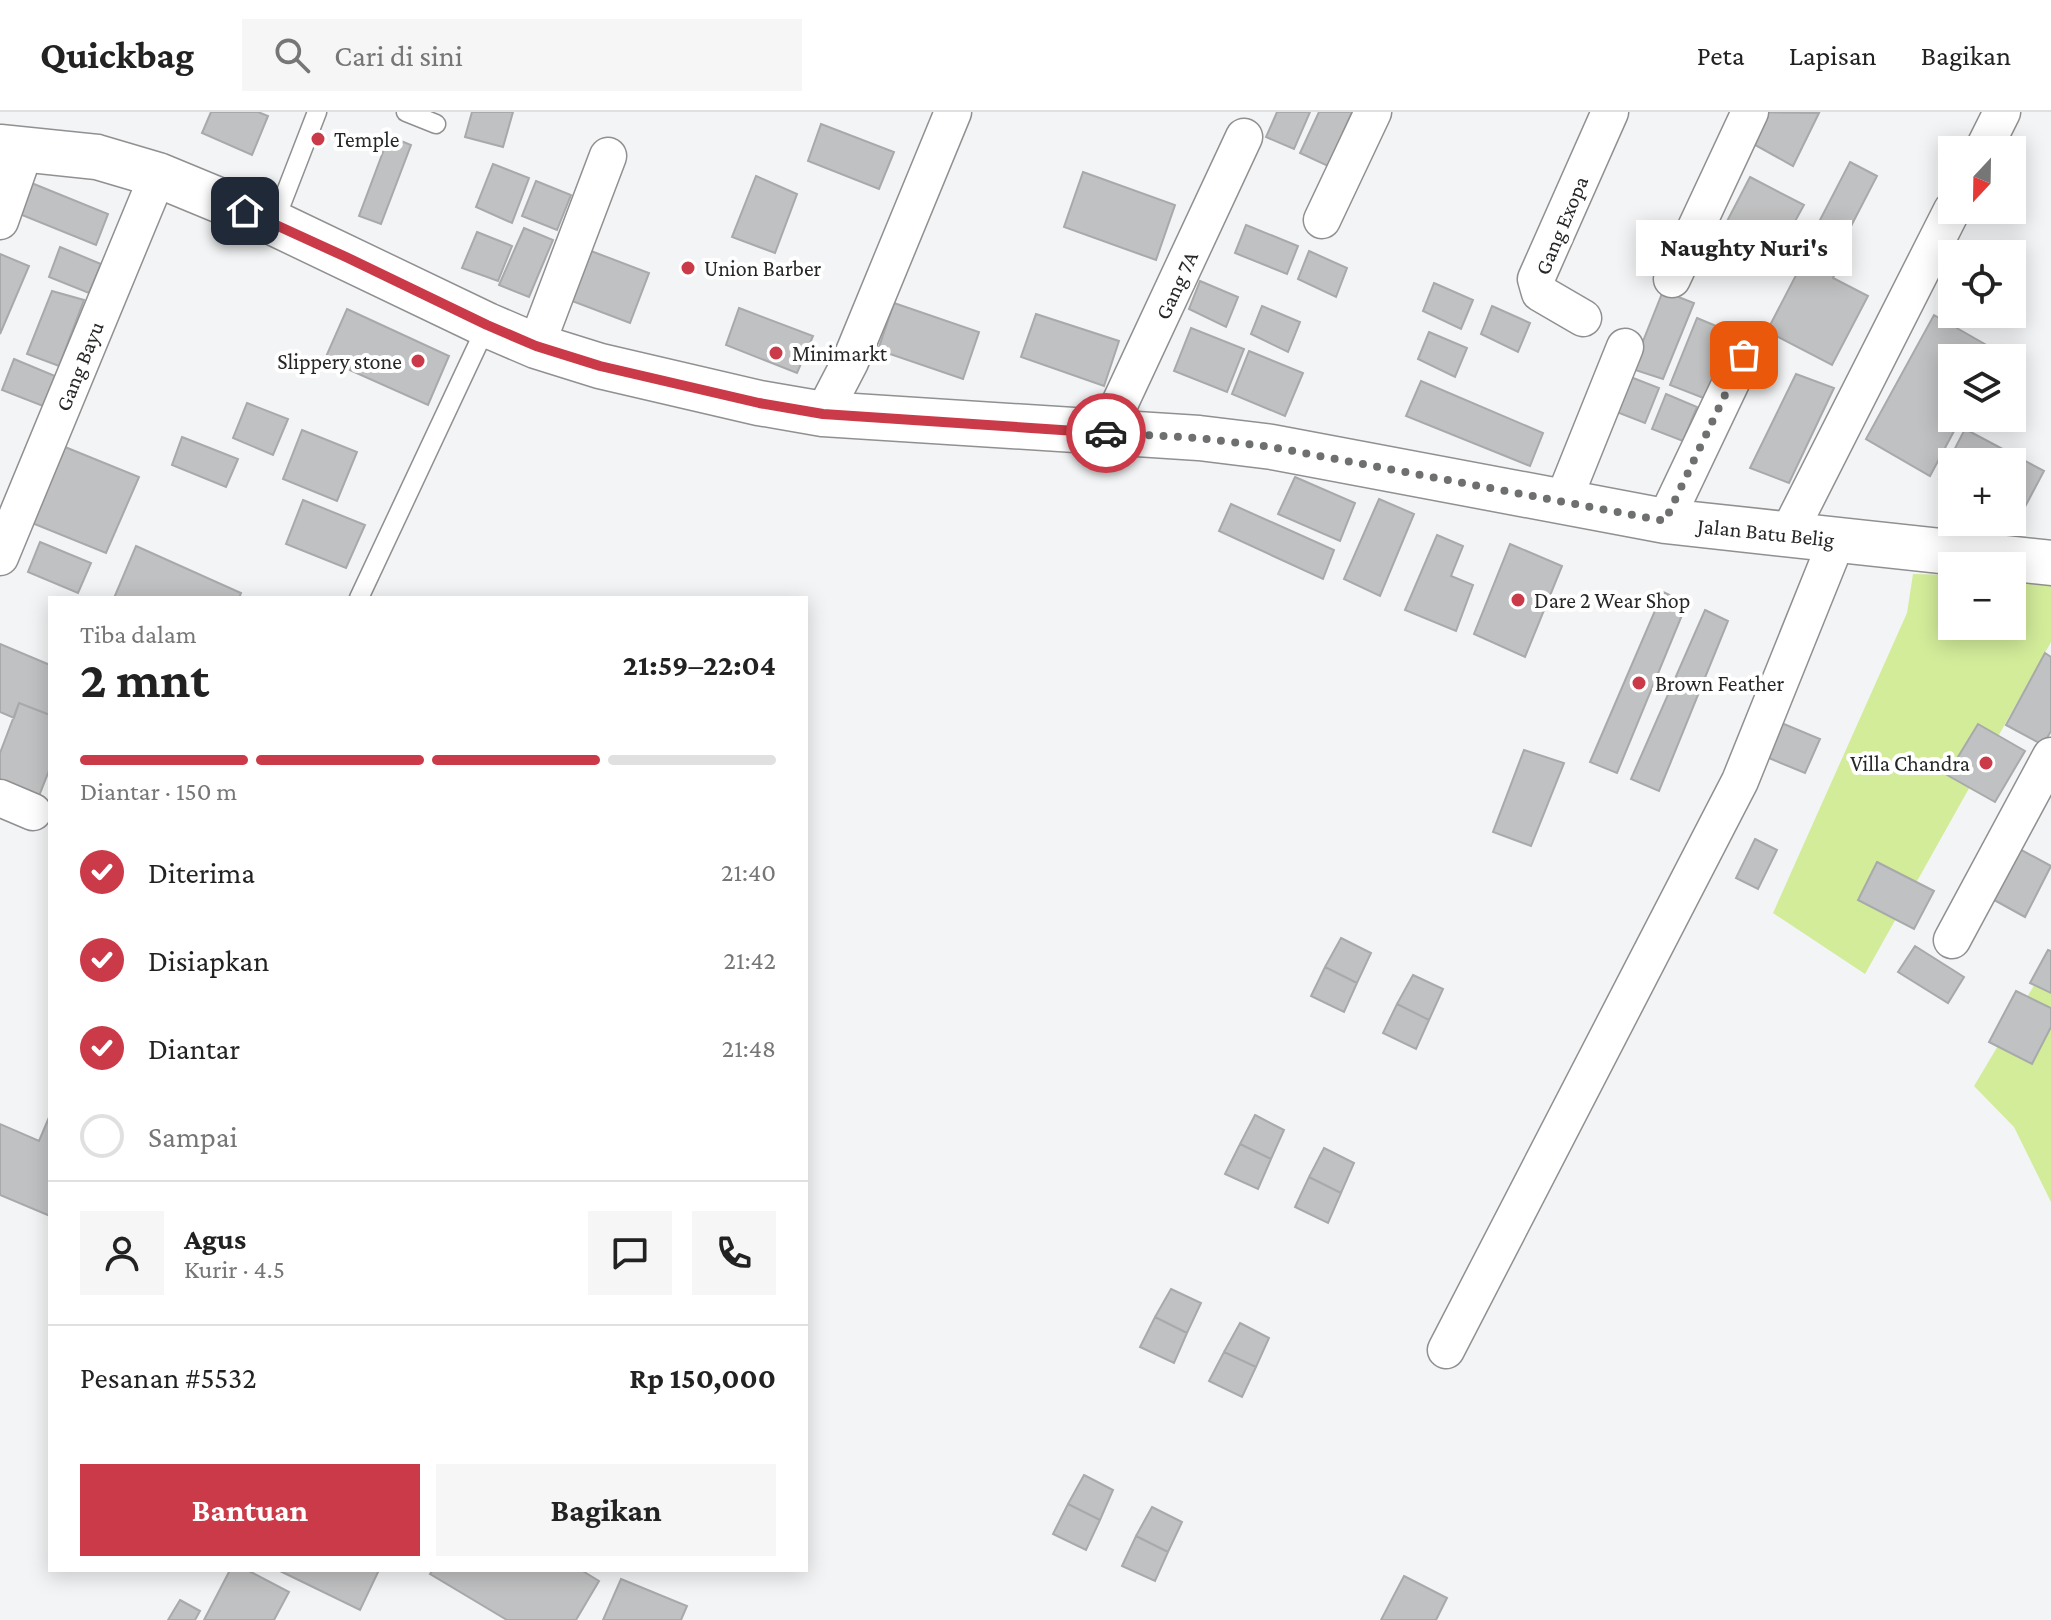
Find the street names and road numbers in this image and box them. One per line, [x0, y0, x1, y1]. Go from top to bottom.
street label: Gang Exopa [1529, 172, 1593, 278]
street label: Gang 7A [1150, 247, 1203, 323]
street label: Gang Bayu [50, 317, 109, 415]
street label: Jalan Batu Belig [1694, 513, 1836, 552]

